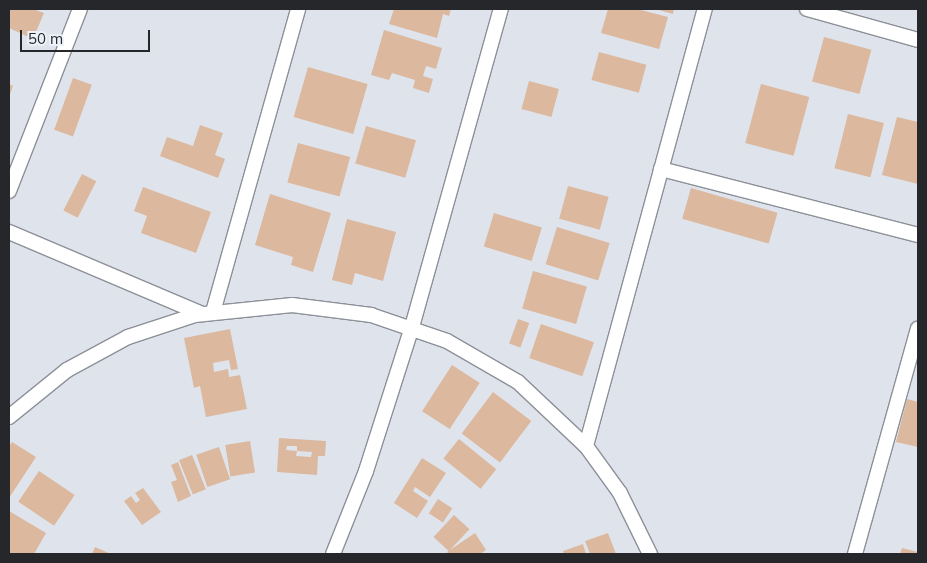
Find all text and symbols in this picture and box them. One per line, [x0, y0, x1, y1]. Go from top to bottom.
scale bar [22, 20, 152, 52]
text: 50 m [28, 29, 63, 48]

